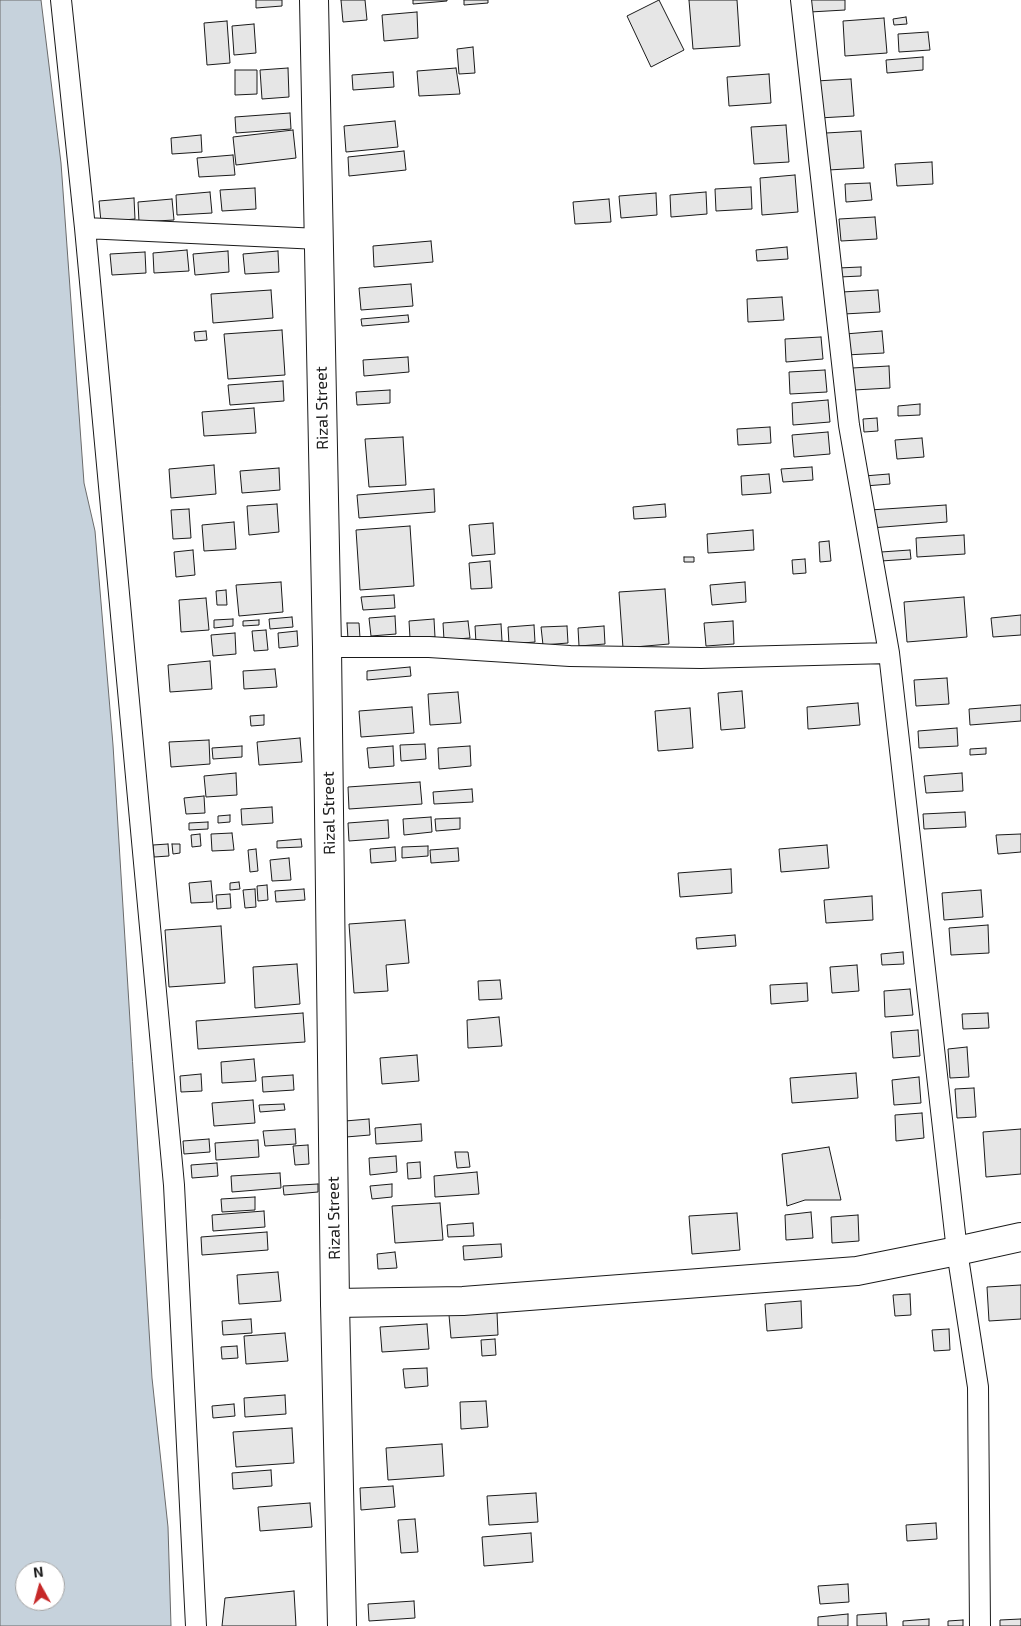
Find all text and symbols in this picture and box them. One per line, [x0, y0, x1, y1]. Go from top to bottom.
street label: Rizal Street [312, 366, 332, 450]
street label: Rizal Street [319, 771, 339, 855]
street label: Rizal Street [324, 1176, 344, 1260]
north arrow [15, 1561, 65, 1611]
text: N [32, 1563, 44, 1581]

